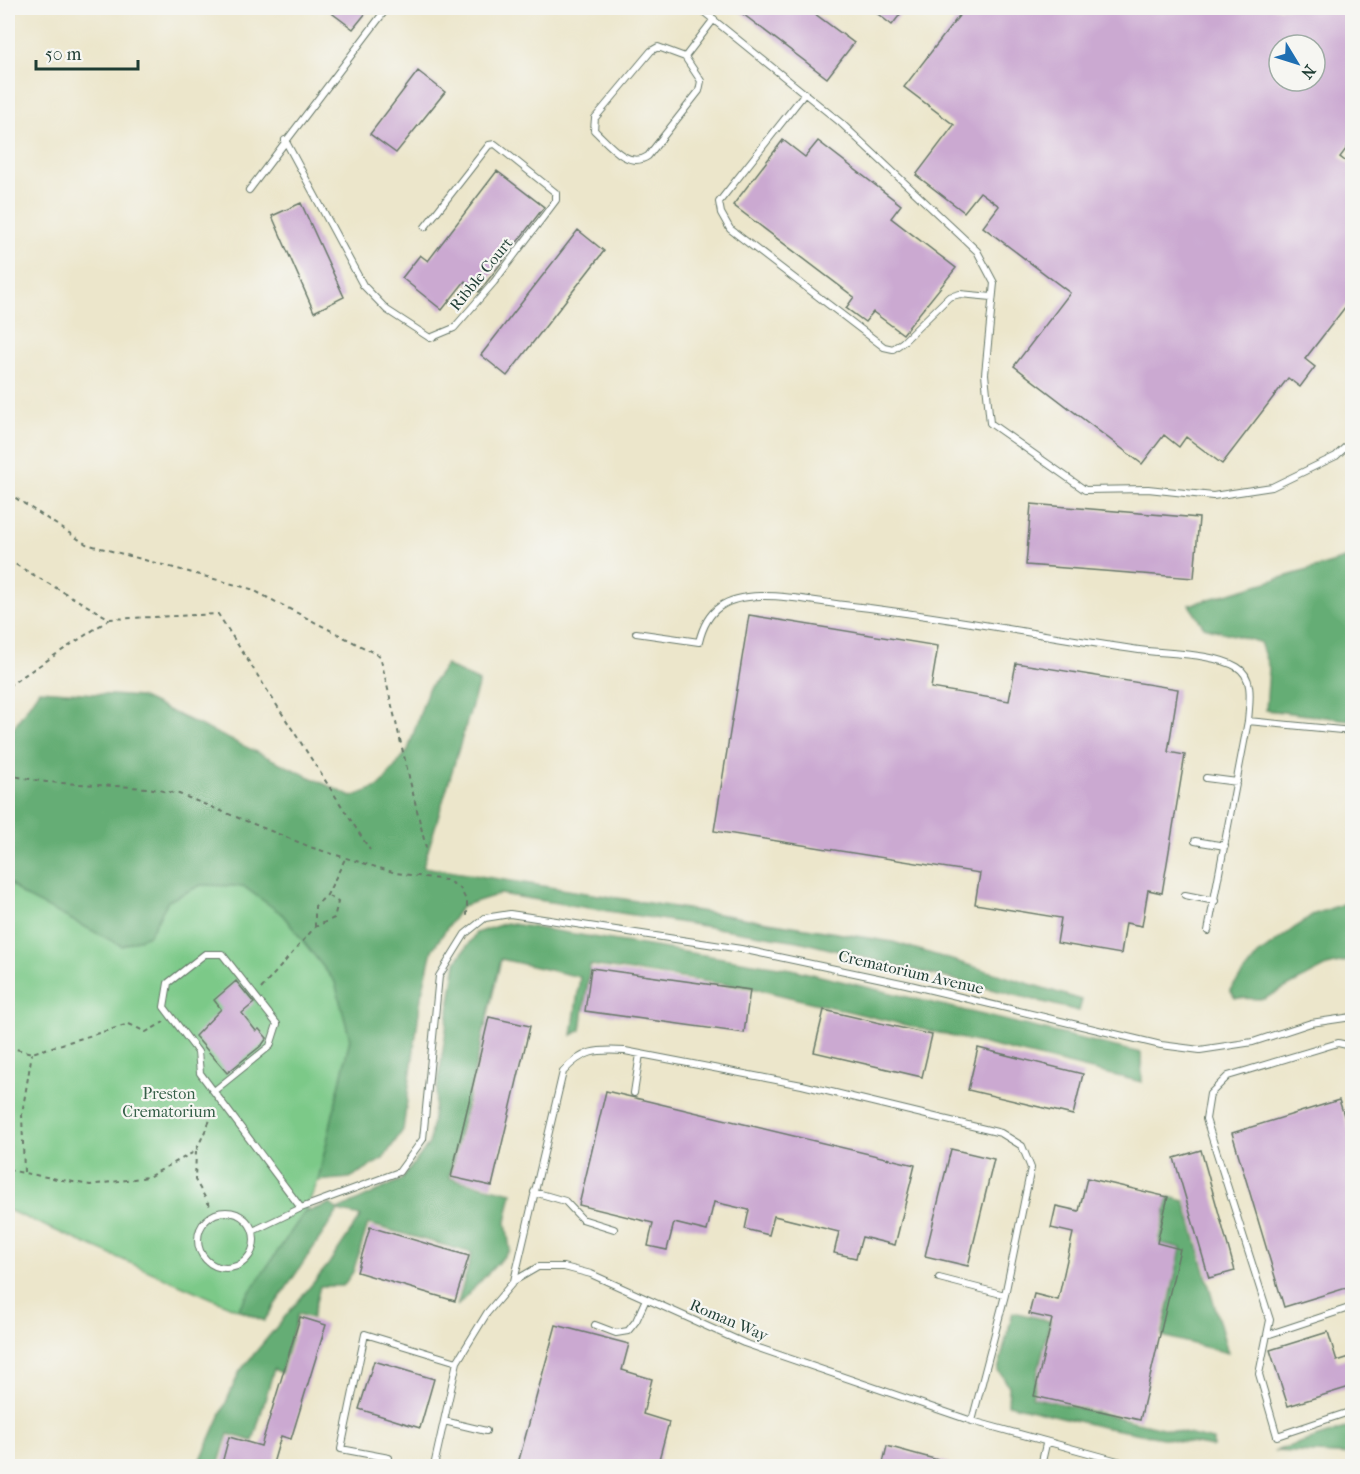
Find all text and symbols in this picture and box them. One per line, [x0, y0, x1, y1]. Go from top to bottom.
scale bar [36, 33, 138, 71]
north arrow [1267, 33, 1327, 93]
text: 50 m [45, 44, 82, 65]
text: N [1297, 61, 1320, 83]
street label: Ribble Court [446, 233, 517, 314]
street label: Crematorium Avenue [836, 946, 986, 998]
park label: Preston Crematorium [122, 1084, 216, 1121]
street label: Roman Way [687, 1295, 771, 1345]

